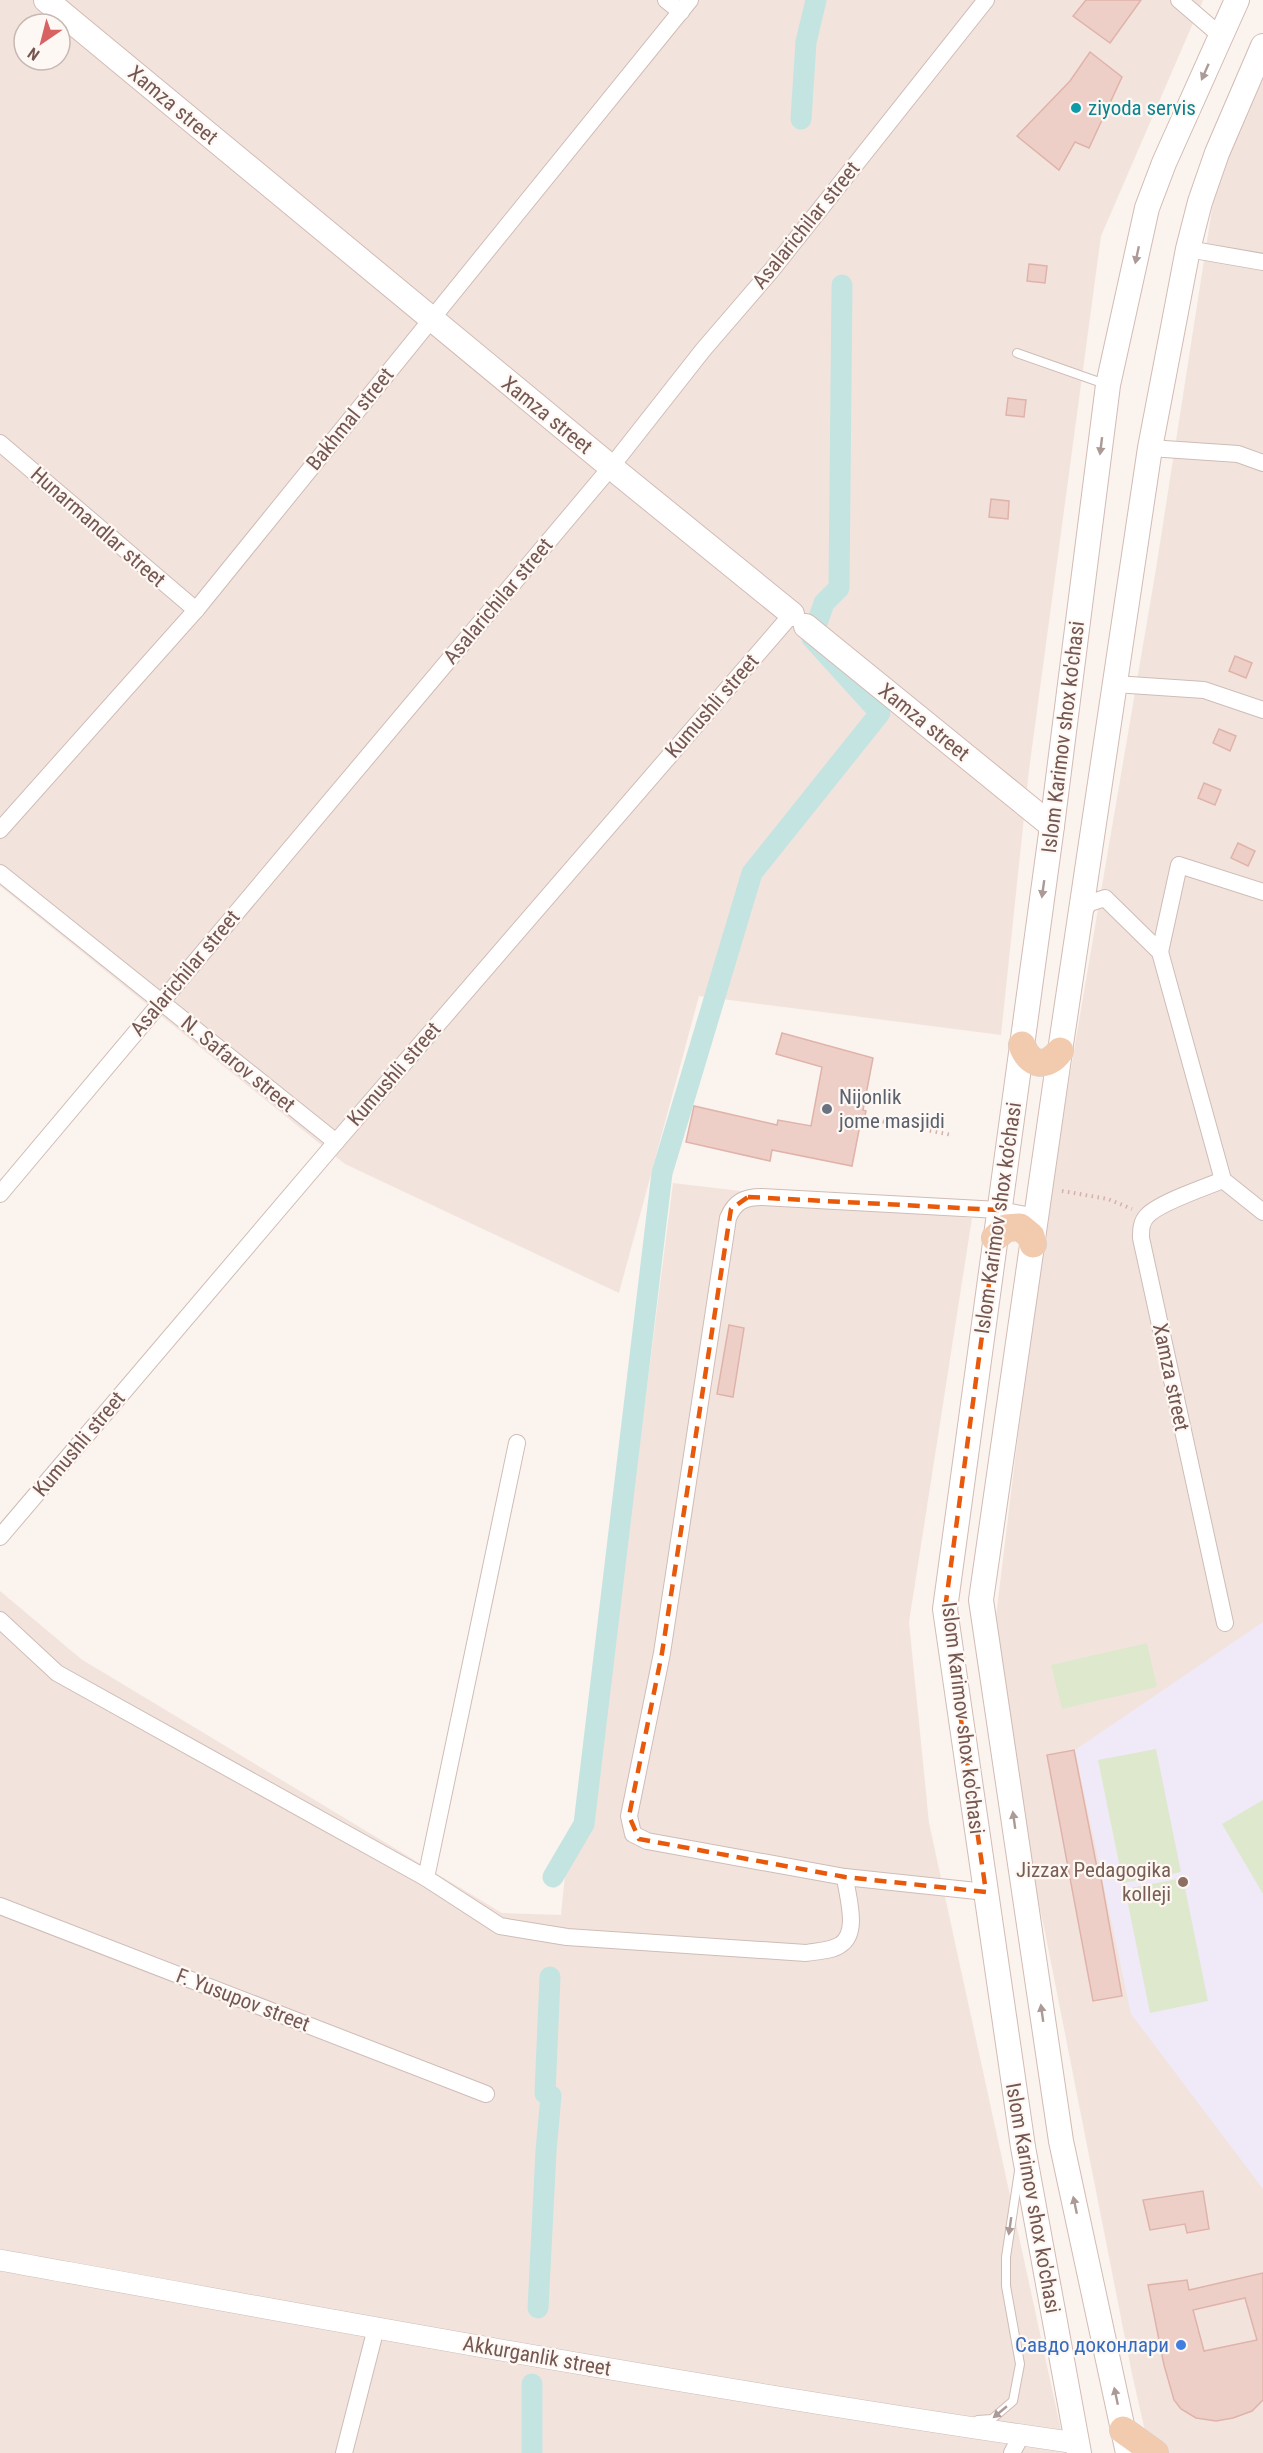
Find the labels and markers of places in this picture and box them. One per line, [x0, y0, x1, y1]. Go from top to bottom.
place label: ziyoda servis [1088, 96, 1196, 120]
marker: ziyoda servis [1069, 101, 1083, 115]
place label: Nijonlik jome masjidi [838, 1085, 945, 1133]
marker: Nijonlik jome masjidi [820, 1102, 834, 1116]
place label: Jizzax Pedagogika kolleji [1016, 1858, 1171, 1906]
marker: Jizzax Pedagogika kolleji [1176, 1875, 1190, 1889]
place label: Cавдо доконлари [1015, 2333, 1169, 2357]
marker: Cавдо доконлари [1174, 2338, 1188, 2352]

